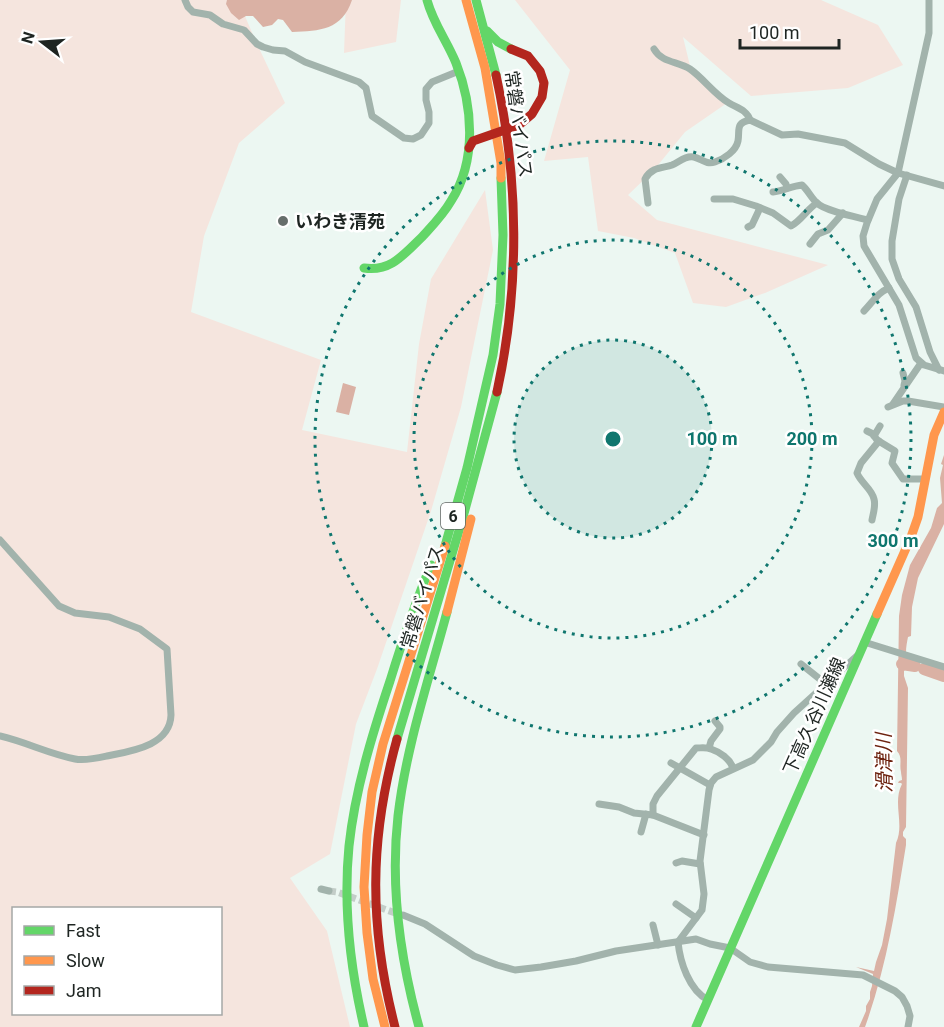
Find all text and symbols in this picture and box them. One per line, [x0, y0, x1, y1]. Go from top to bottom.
north arrow [12, 12, 72, 72]
scale bar [740, 12, 839, 50]
text: 100 m [749, 22, 800, 43]
text: N [17, 30, 39, 46]
street label: 常磐バイパス [501, 69, 537, 179]
place label: いわき清苑 [295, 211, 385, 232]
marker: いわき清苑 [276, 214, 290, 228]
text: 100 m [686, 428, 738, 449]
text: 200 m [786, 428, 838, 449]
centre of rings [603, 429, 623, 449]
road number: 6 [441, 503, 465, 529]
text: 300 m [867, 530, 919, 551]
street label: 常磐バイパス [396, 542, 448, 652]
street label: 下高久谷川瀬線 [779, 654, 849, 778]
water label: 滑津川 [871, 731, 897, 793]
legend [12, 907, 222, 1015]
text: Fast [66, 920, 101, 941]
text: Slow [66, 950, 105, 971]
text: Jam [66, 980, 102, 1001]

